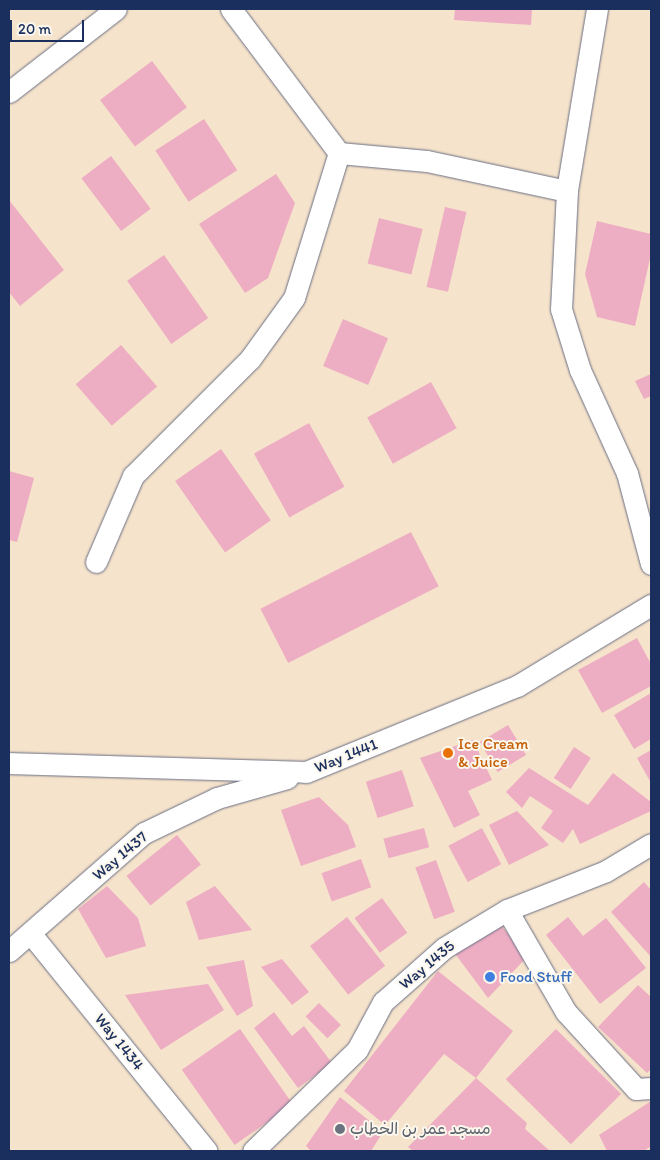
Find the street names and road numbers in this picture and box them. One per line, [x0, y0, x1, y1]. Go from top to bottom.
street label: Way 1441 [312, 735, 380, 777]
street label: Way 1437 [89, 827, 151, 885]
street label: Way 1435 [395, 936, 459, 994]
street label: Way 1434 [90, 1010, 148, 1074]

